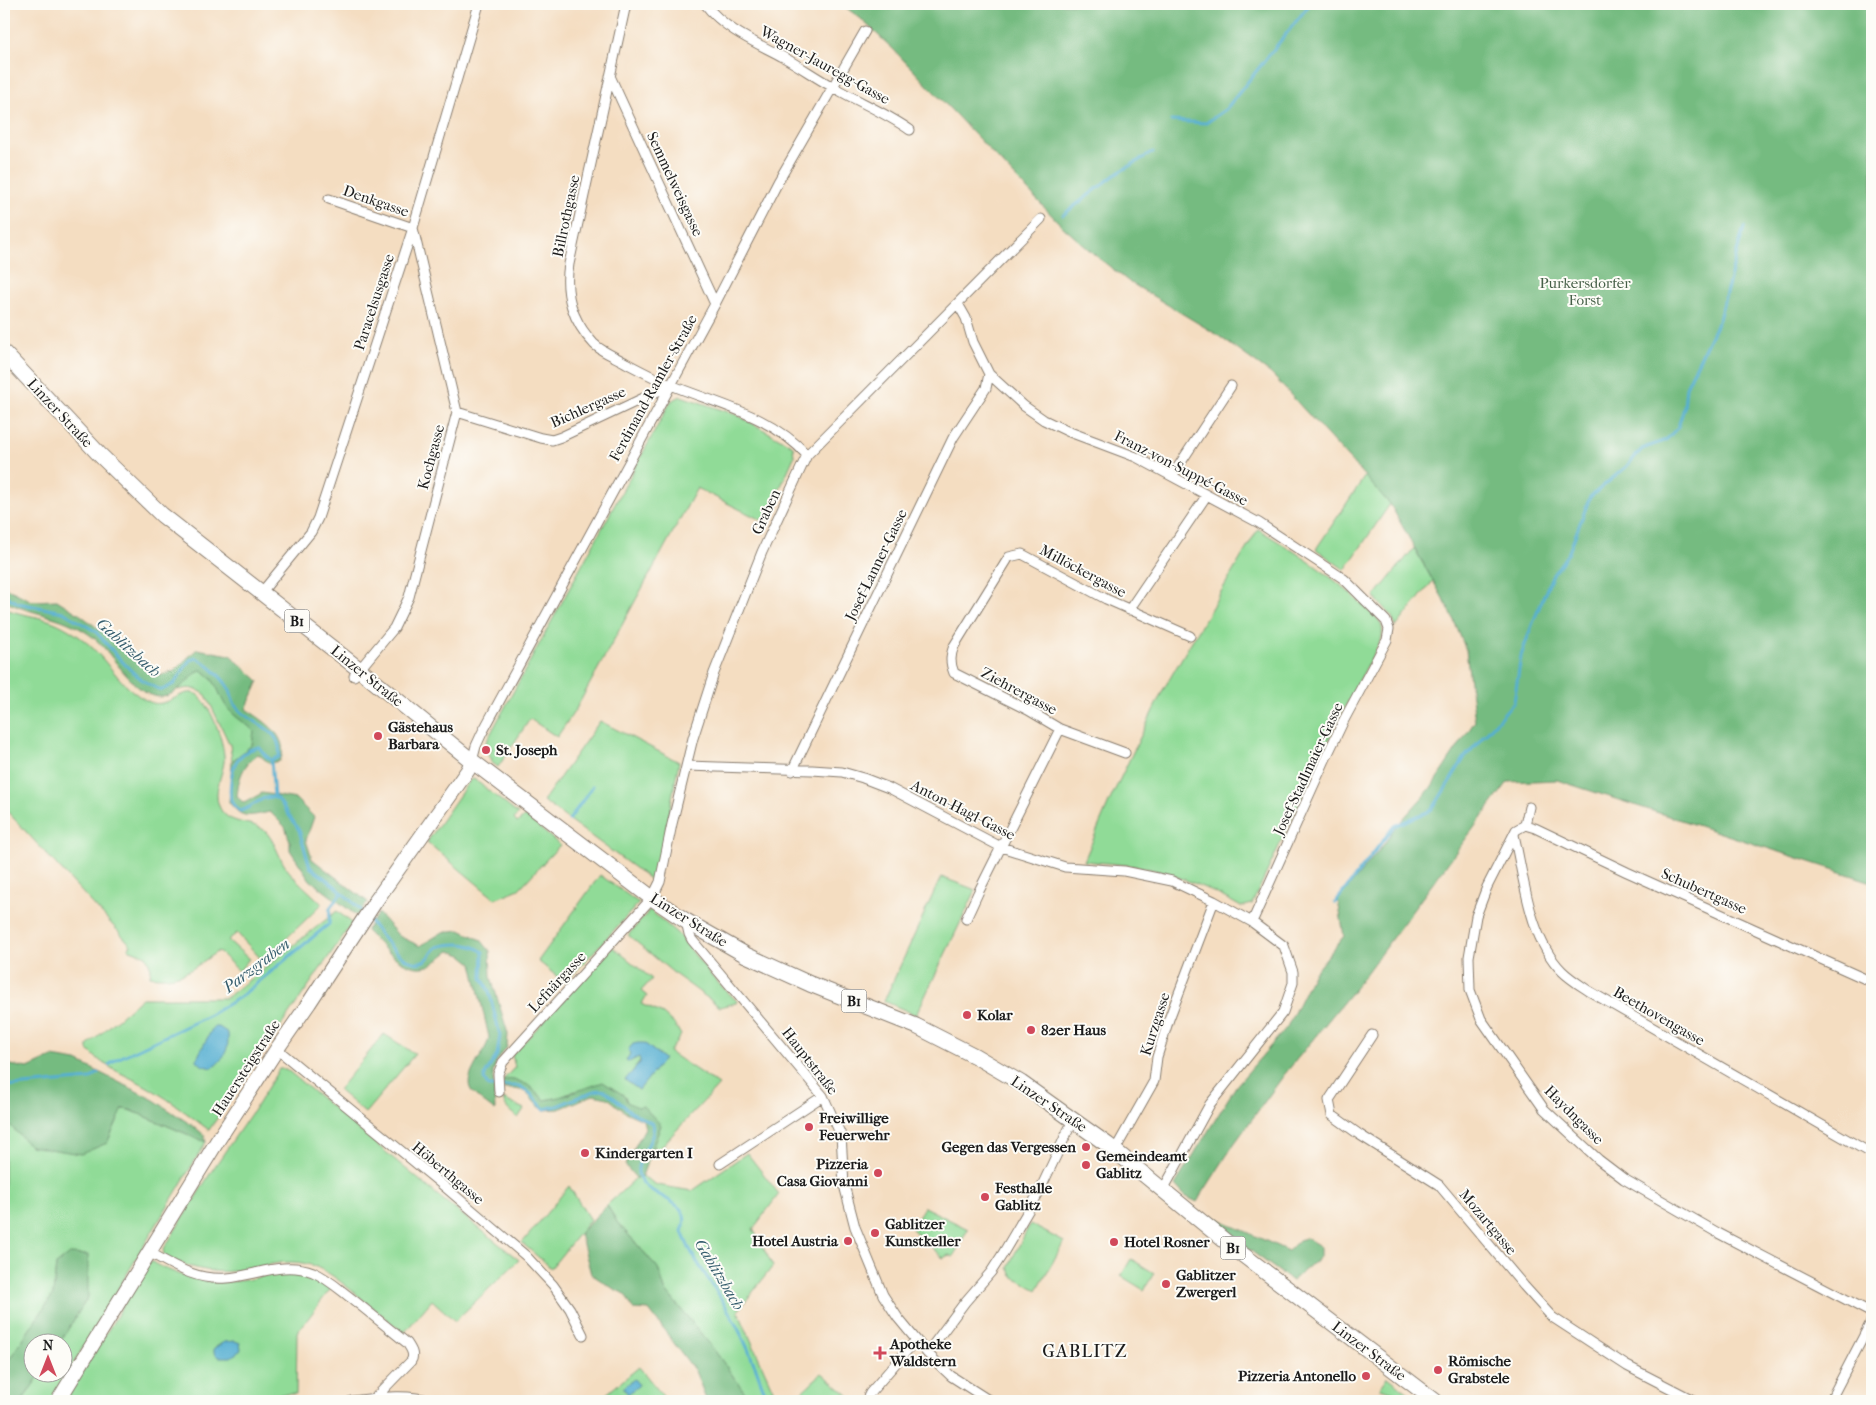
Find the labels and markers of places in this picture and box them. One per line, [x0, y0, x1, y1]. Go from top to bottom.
place label: Gästehaus Barbara [388, 718, 454, 753]
marker: Gästehaus Barbara [372, 730, 384, 742]
place label: St. Joseph [496, 741, 558, 759]
marker: St. Joseph [480, 744, 492, 756]
place label: Kolar [977, 1006, 1013, 1024]
marker: Kolar [961, 1009, 973, 1021]
place label: 82er Haus [1041, 1021, 1107, 1039]
marker: 82er Haus [1025, 1024, 1037, 1036]
place label: Freiwillige Feuerwehr [818, 1109, 890, 1144]
marker: Freiwillige Feuerwehr [803, 1121, 815, 1133]
place label: Gegen das Vergessen [941, 1138, 1076, 1156]
marker: Gegen das Vergessen [1080, 1141, 1092, 1153]
place label: Kindergarten I [595, 1144, 693, 1162]
marker: Kindergarten I [579, 1147, 591, 1159]
place label: Gemeindeamt Gablitz [1096, 1147, 1188, 1182]
place label: Pizzeria Casa Giovanni [777, 1155, 869, 1190]
marker: Gemeindeamt Gablitz [1080, 1159, 1092, 1171]
marker: Pizzeria Casa Giovanni [872, 1167, 884, 1179]
place label: Festhalle Gablitz [994, 1179, 1053, 1214]
marker: Festhalle Gablitz [979, 1191, 991, 1203]
place label: Gablitzer Kunstkeller [885, 1215, 961, 1250]
marker: Gablitzer Kunstkeller [869, 1227, 881, 1239]
place label: Hotel Austria [752, 1232, 839, 1250]
place label: Hotel Rosner [1124, 1233, 1210, 1251]
marker: Hotel Austria [842, 1235, 854, 1247]
marker: Hotel Rosner [1108, 1236, 1120, 1248]
place label: Gablitzer Zwergerl [1176, 1266, 1237, 1301]
marker: Gablitzer Zwergerl [1160, 1278, 1172, 1290]
place label: Apotheke Waldstern [889, 1335, 957, 1370]
marker: Apotheke Waldstern [874, 1347, 886, 1359]
place label: Römische Grabstele [1448, 1352, 1512, 1387]
marker: Römische Grabstele [1432, 1364, 1444, 1376]
place label: Pizzeria Antonello [1238, 1367, 1356, 1385]
marker: Pizzeria Antonello [1360, 1370, 1372, 1382]

